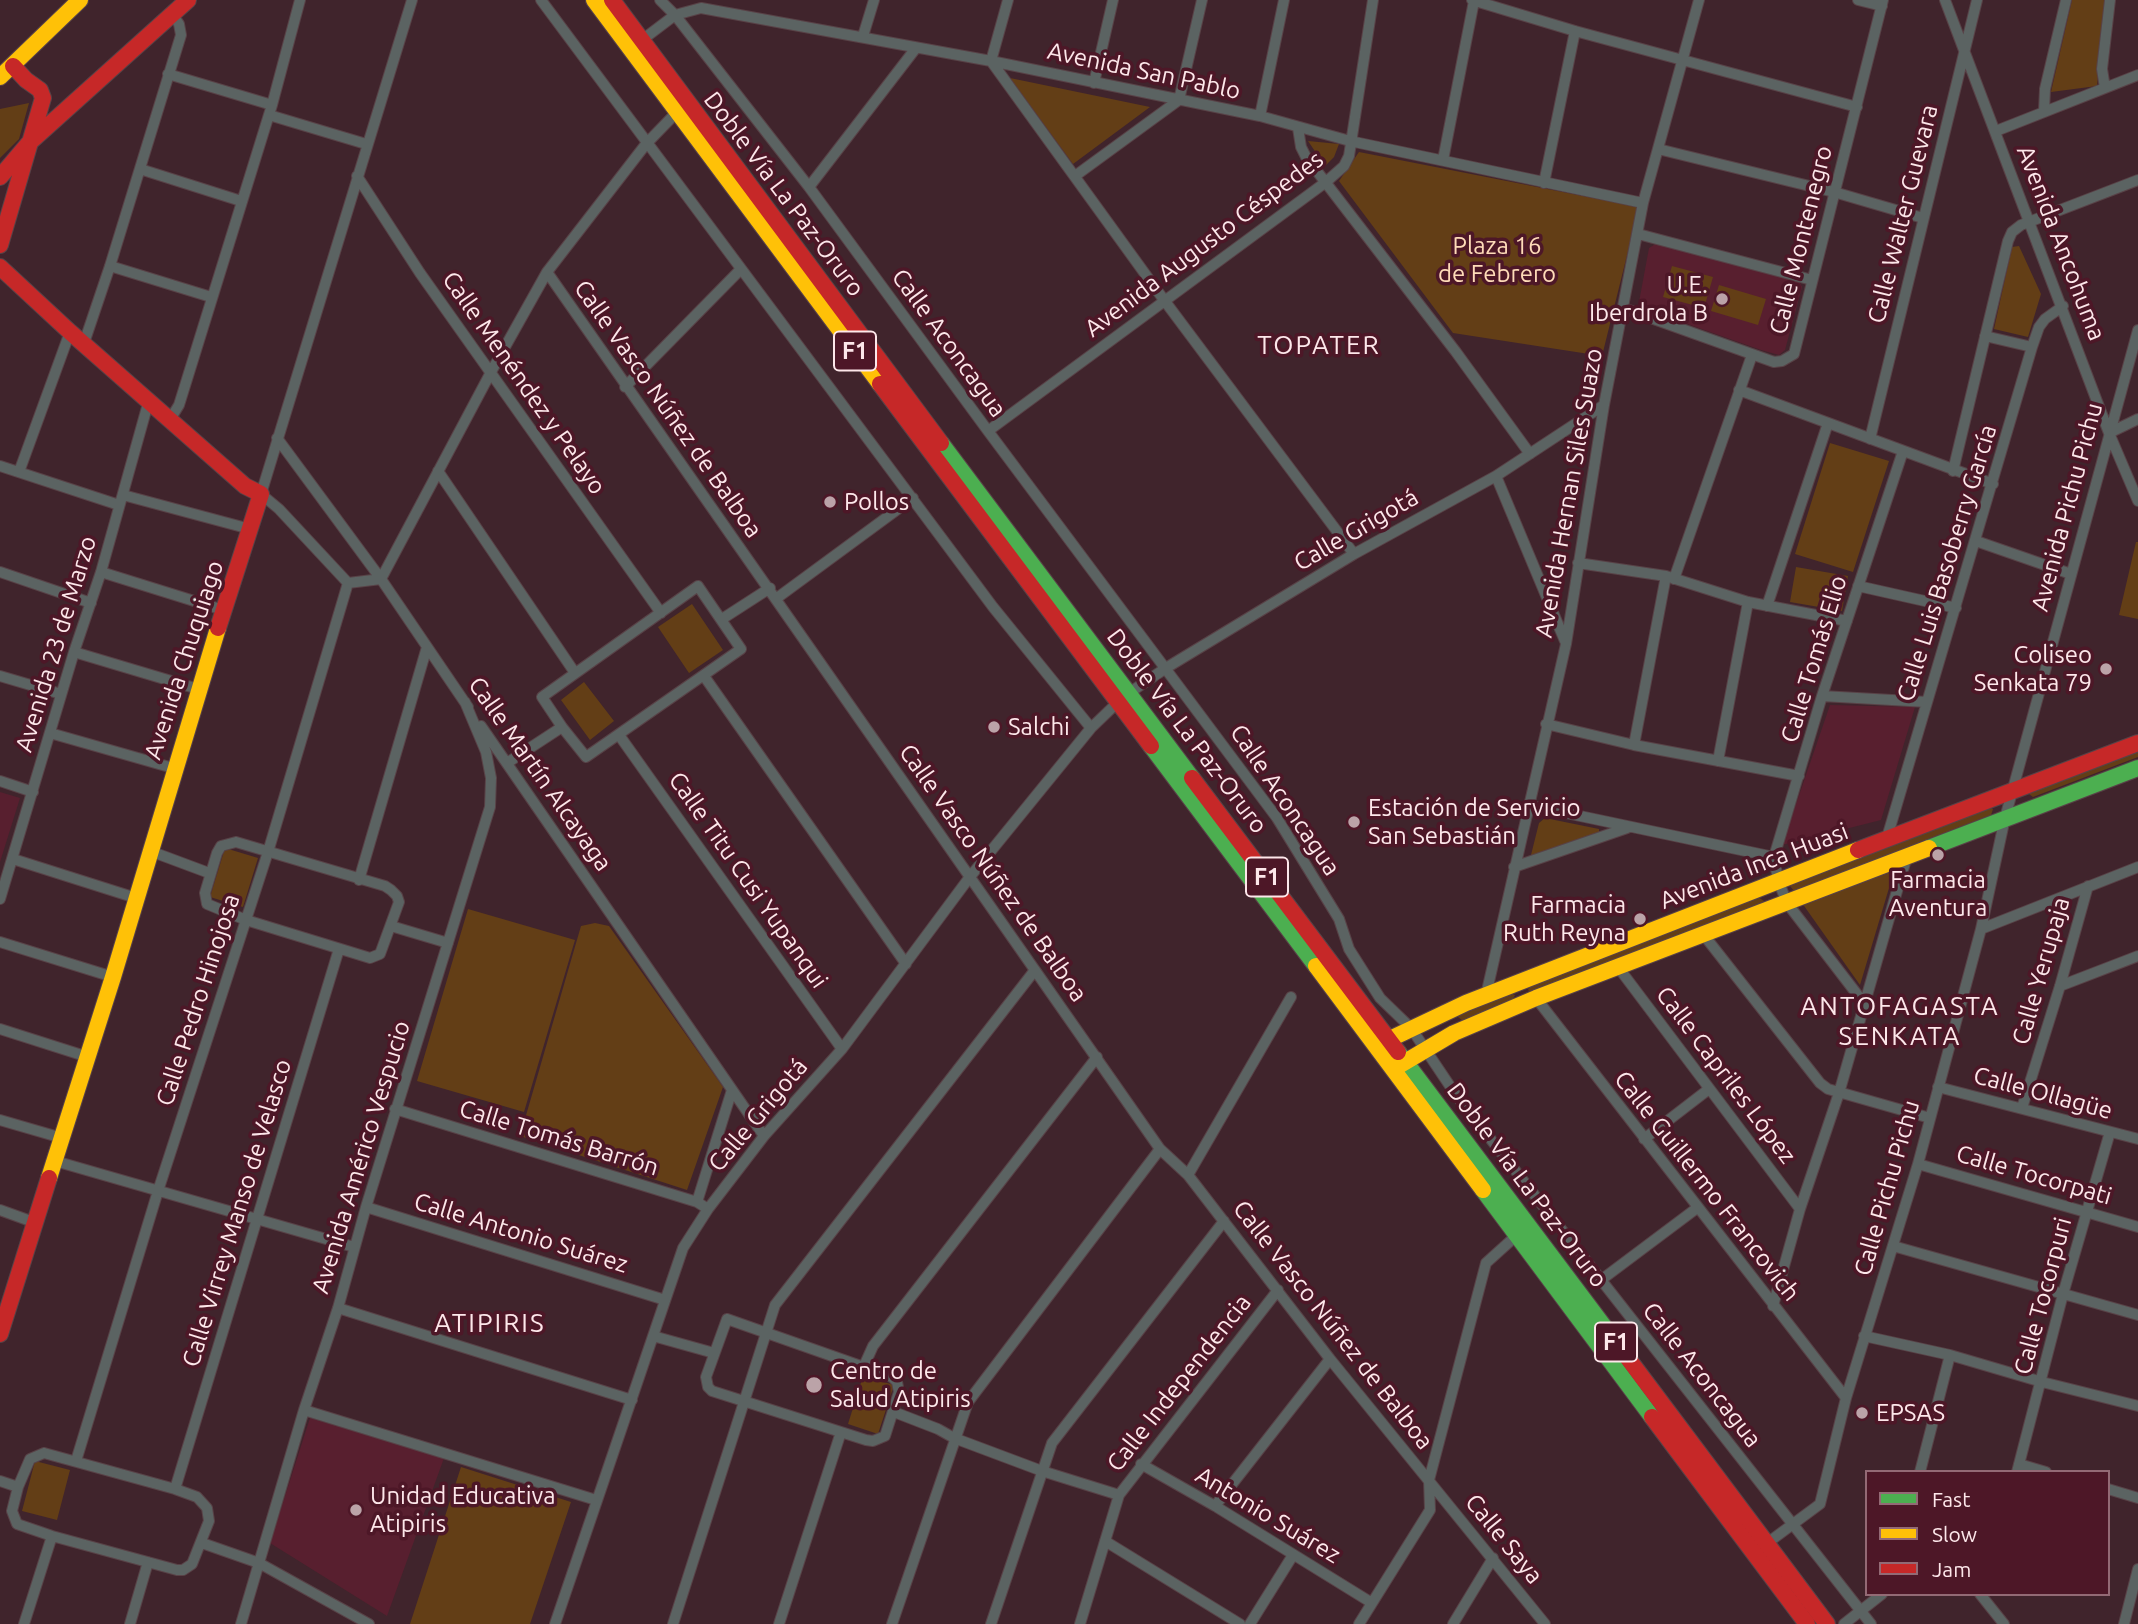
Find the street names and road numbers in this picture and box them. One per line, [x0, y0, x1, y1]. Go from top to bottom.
street label: Avenida San Pablo [1045, 36, 1243, 106]
street label: Doble Vía La Paz-Oruro [698, 86, 870, 302]
street label: Calle Walter Guevara [1862, 102, 1944, 326]
street label: Avenida Ancohuma [2011, 141, 2111, 345]
street label: Calle Montenegro [1764, 143, 1838, 337]
street label: Avenida Augusto Céspedes [1079, 145, 1329, 343]
street label: Calle Aconcagua [886, 263, 1012, 423]
street label: Calle Menéndez y Pelayo [436, 266, 612, 500]
street label: Calle Vasco Núñez de Balboa [568, 275, 768, 543]
road number: F1 [834, 332, 876, 370]
street label: Avenida Hernan Siles Suazo [1529, 346, 1609, 640]
street label: Avenida Pichu Pichu [2025, 400, 2109, 614]
street label: Calle Luis Basoberry García [1891, 421, 2003, 705]
street label: Calle Grigotá [1289, 483, 1423, 577]
street label: Avenida 23 de Marzo [9, 533, 103, 755]
street label: Avenida Chuquiago [138, 557, 230, 763]
street label: Calle Tomás Elio [1775, 572, 1853, 746]
street label: Doble Vía La Paz-Oruro [1101, 623, 1273, 839]
street label: Calle Martín Alcayaga [462, 671, 618, 877]
street label: Calle Aconcagua [1224, 719, 1346, 881]
street label: Calle Vasco Núñez de Balboa [893, 739, 1093, 1007]
street label: Calle Titu Cusi Yupanqui [662, 766, 834, 994]
street label: Avenida Inca Huasi [1656, 817, 1852, 915]
road number: F1 [1246, 858, 1288, 897]
street label: Calle Pedro Hinojosa [150, 890, 246, 1110]
street label: Calle Yerupaja [2006, 894, 2076, 1048]
street label: Calle Capriles López [1650, 981, 1802, 1169]
street label: Avenida Américo Vespucio [306, 1017, 416, 1297]
street label: Calle Grigotá [702, 1053, 814, 1177]
street label: Calle Virrey Manso de Velasco [176, 1056, 298, 1370]
street label: Calle Ollagüe [1970, 1061, 2116, 1125]
street label: Calle Guillermo Francovich [1608, 1065, 1806, 1307]
street label: Doble Vía La Paz-Oruro [1441, 1077, 1613, 1293]
street label: Calle Tomás Barrón [456, 1094, 662, 1182]
street label: Calle Pichu Pichu [1848, 1097, 1926, 1279]
street label: Calle Tocorpati [1953, 1139, 2115, 1211]
street label: Calle Antonio Suárez [411, 1187, 631, 1279]
street label: Calle Vasco Núñez de Balboa [1227, 1195, 1439, 1455]
street label: Calle Tocorpuri [2008, 1214, 2078, 1378]
street label: Calle Independencia [1101, 1289, 1257, 1477]
street label: Calle Aconcagua [1636, 1297, 1768, 1453]
road number: F1 [1595, 1322, 1637, 1362]
street label: Antonio Suárez [1190, 1460, 1346, 1570]
street label: Calle Saya [1459, 1488, 1549, 1590]

